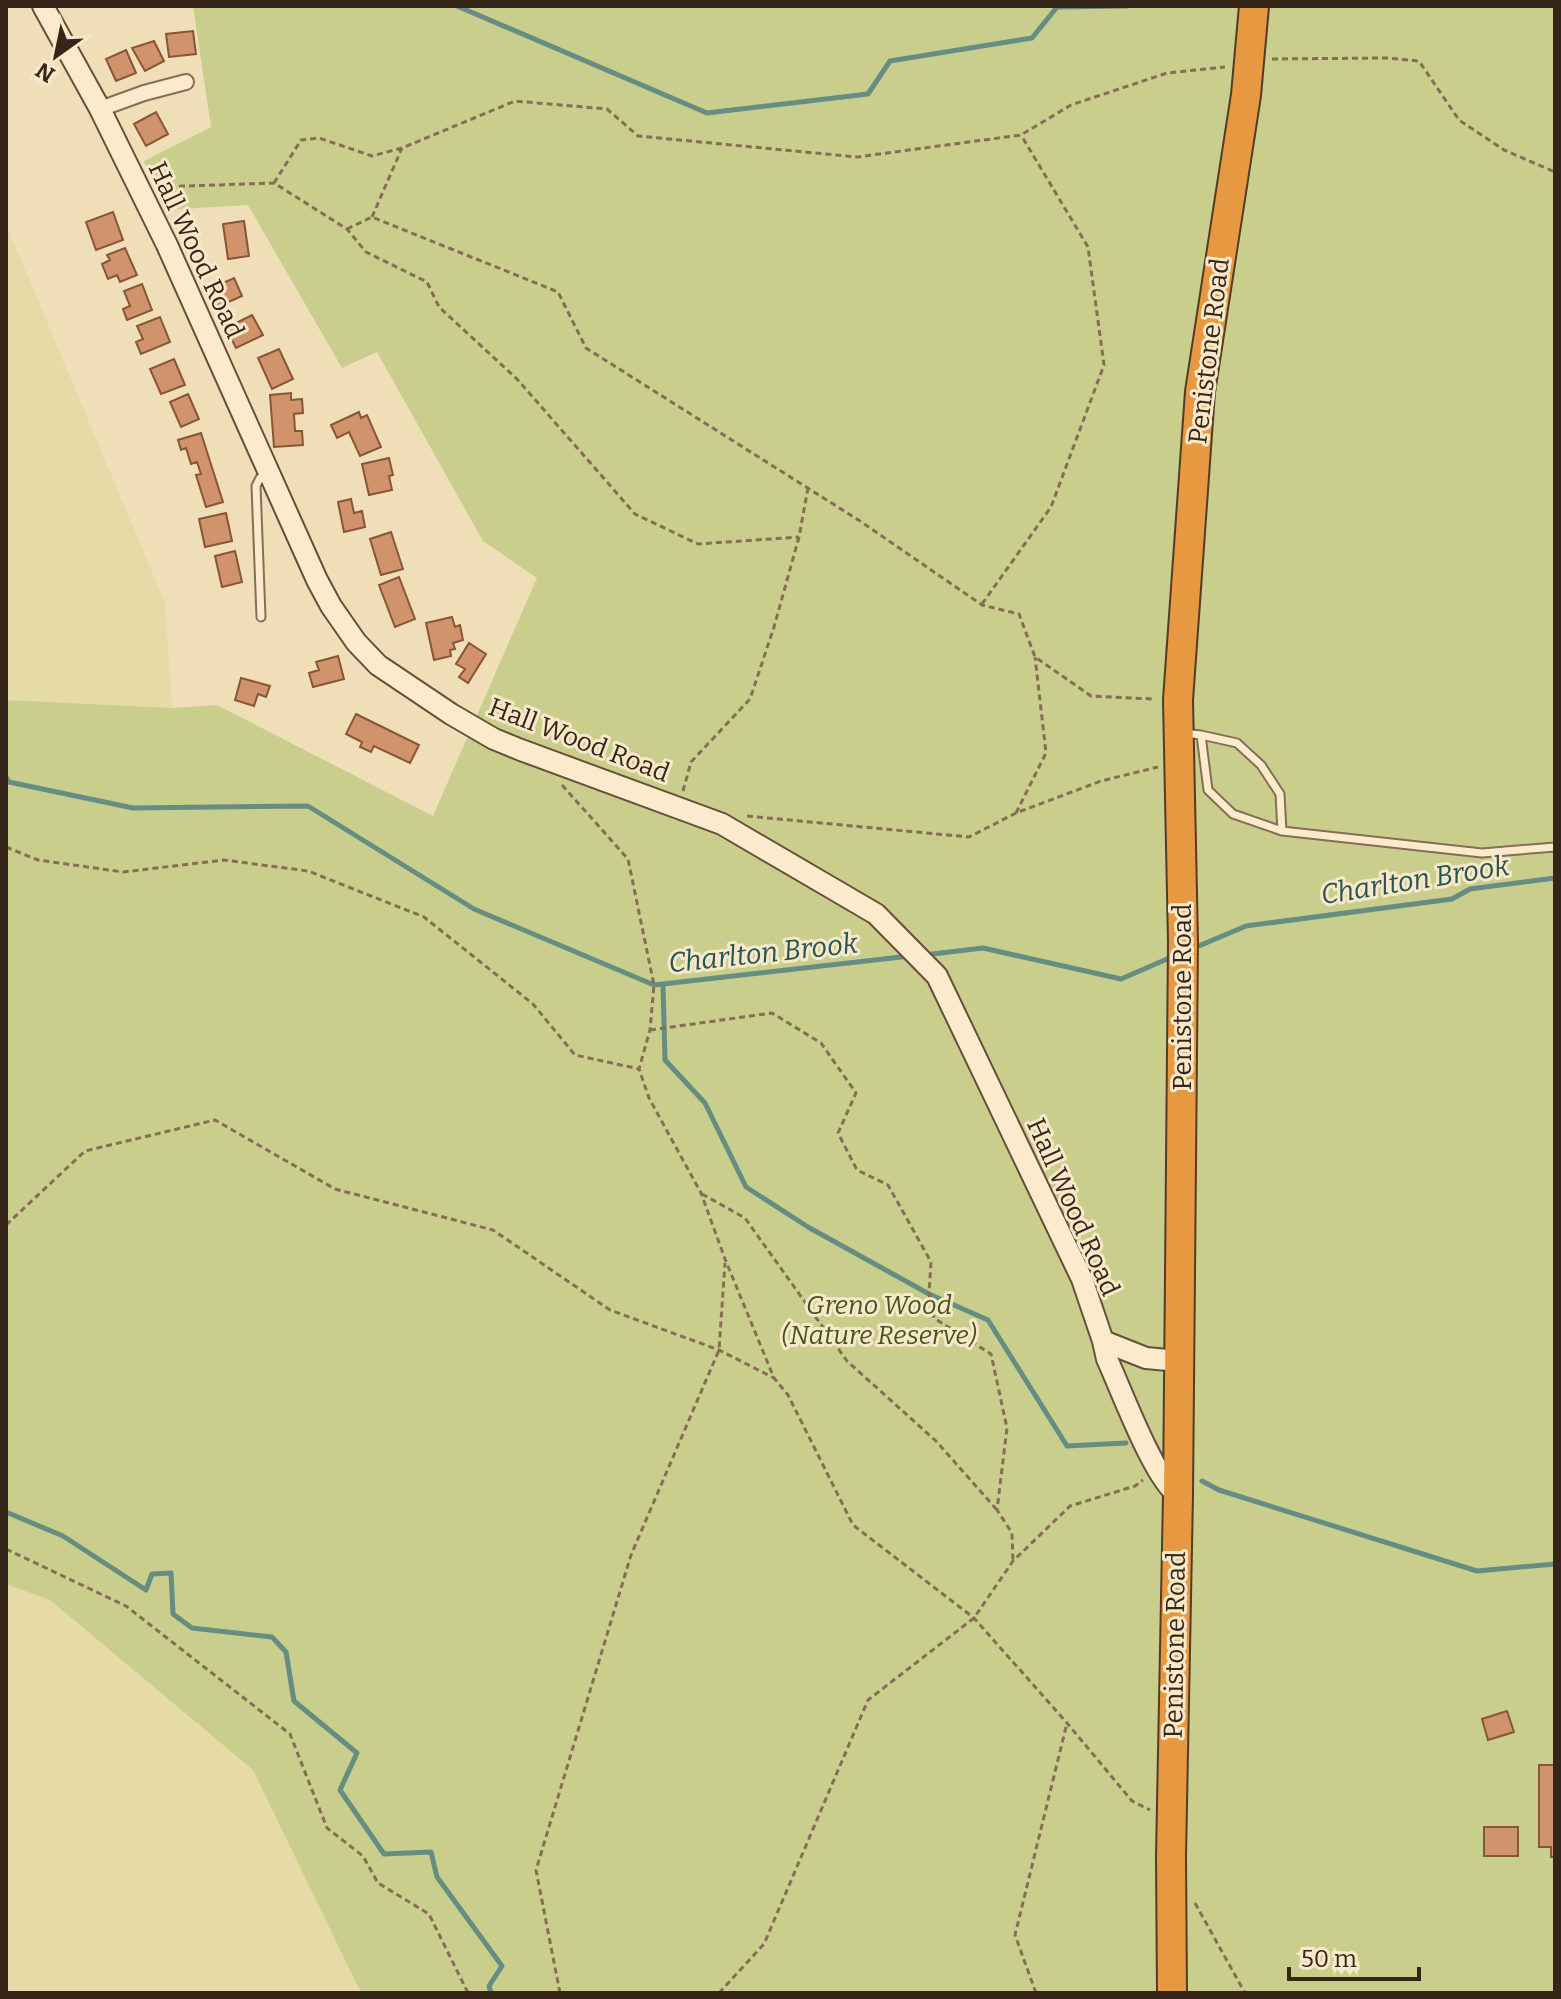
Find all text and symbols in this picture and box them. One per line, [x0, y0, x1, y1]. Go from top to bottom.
north arrow [16, 16, 96, 96]
text: N [31, 56, 60, 88]
street label: Hall Wood Road [142, 157, 250, 343]
street label: Penistone Road [1182, 256, 1236, 446]
street label: Hall Wood Road [484, 691, 674, 789]
water label: Charlton Brook [1318, 849, 1512, 911]
street label: Penistone Road [1167, 904, 1198, 1090]
water label: Charlton Brook [667, 927, 860, 979]
street label: Hall Wood Road [1020, 1113, 1126, 1301]
park label: Greno Wood (Nature Reserve) [782, 1290, 977, 1351]
street label: Penistone Road [1158, 1551, 1192, 1739]
scale bar [1289, 1931, 1419, 1981]
text: 50 m [1301, 1945, 1357, 1973]

